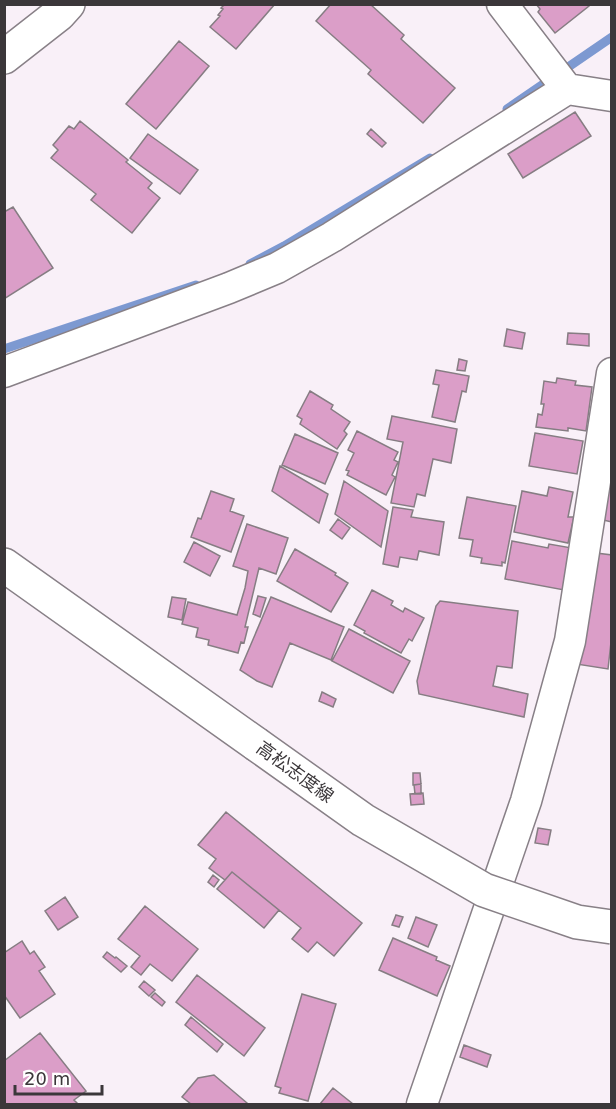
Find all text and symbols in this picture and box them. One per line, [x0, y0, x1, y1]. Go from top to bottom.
street label: 高松志度線 [253, 737, 338, 807]
scale bar [15, 1058, 102, 1096]
text: 20 m [24, 1068, 70, 1089]

